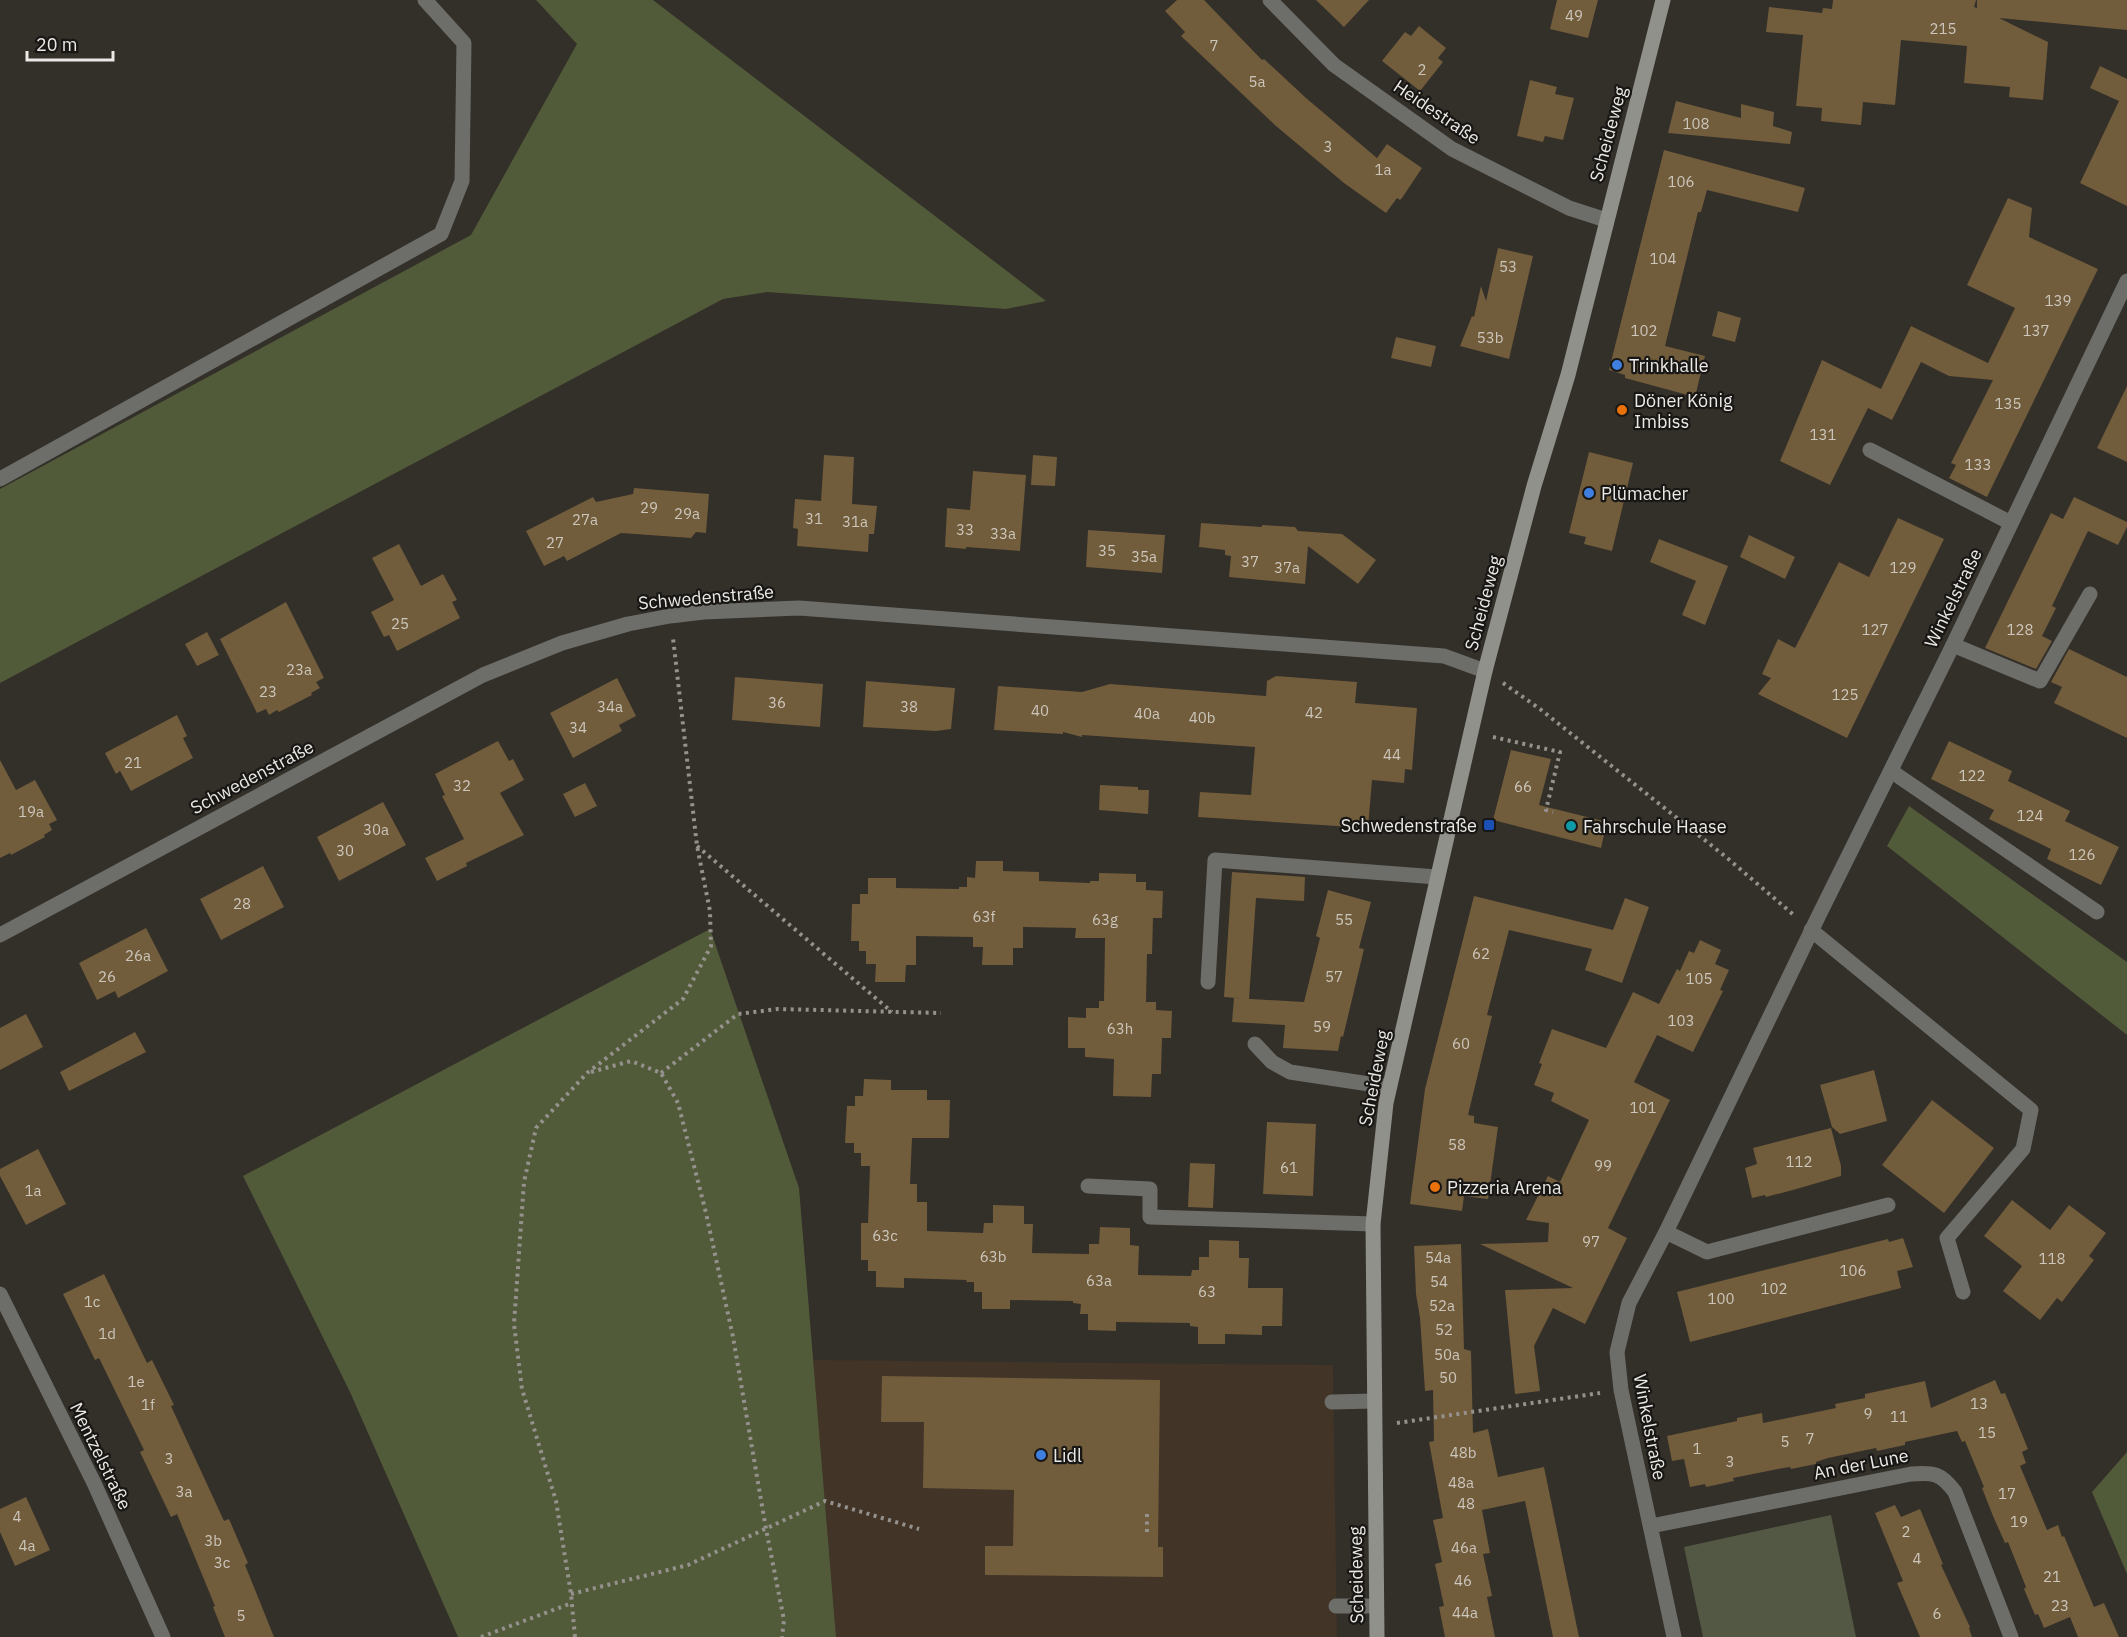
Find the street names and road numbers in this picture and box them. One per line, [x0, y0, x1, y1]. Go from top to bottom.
street label: Heidestraße [1389, 75, 1485, 150]
street label: Scheideweg [1584, 83, 1632, 184]
street label: Winkelstraße [1919, 545, 1987, 651]
street label: Scheideweg [1459, 552, 1507, 653]
street label: Schwedenstraße [637, 580, 775, 614]
street label: Schwedenstraße [186, 735, 318, 819]
street label: Scheideweg [1353, 1027, 1395, 1128]
street label: Winkelstraße [1628, 1372, 1672, 1482]
street label: Mentzelstraße [65, 1399, 137, 1513]
street label: An der Lune [1812, 1443, 1911, 1484]
street label: Scheideweg [1344, 1526, 1368, 1624]

